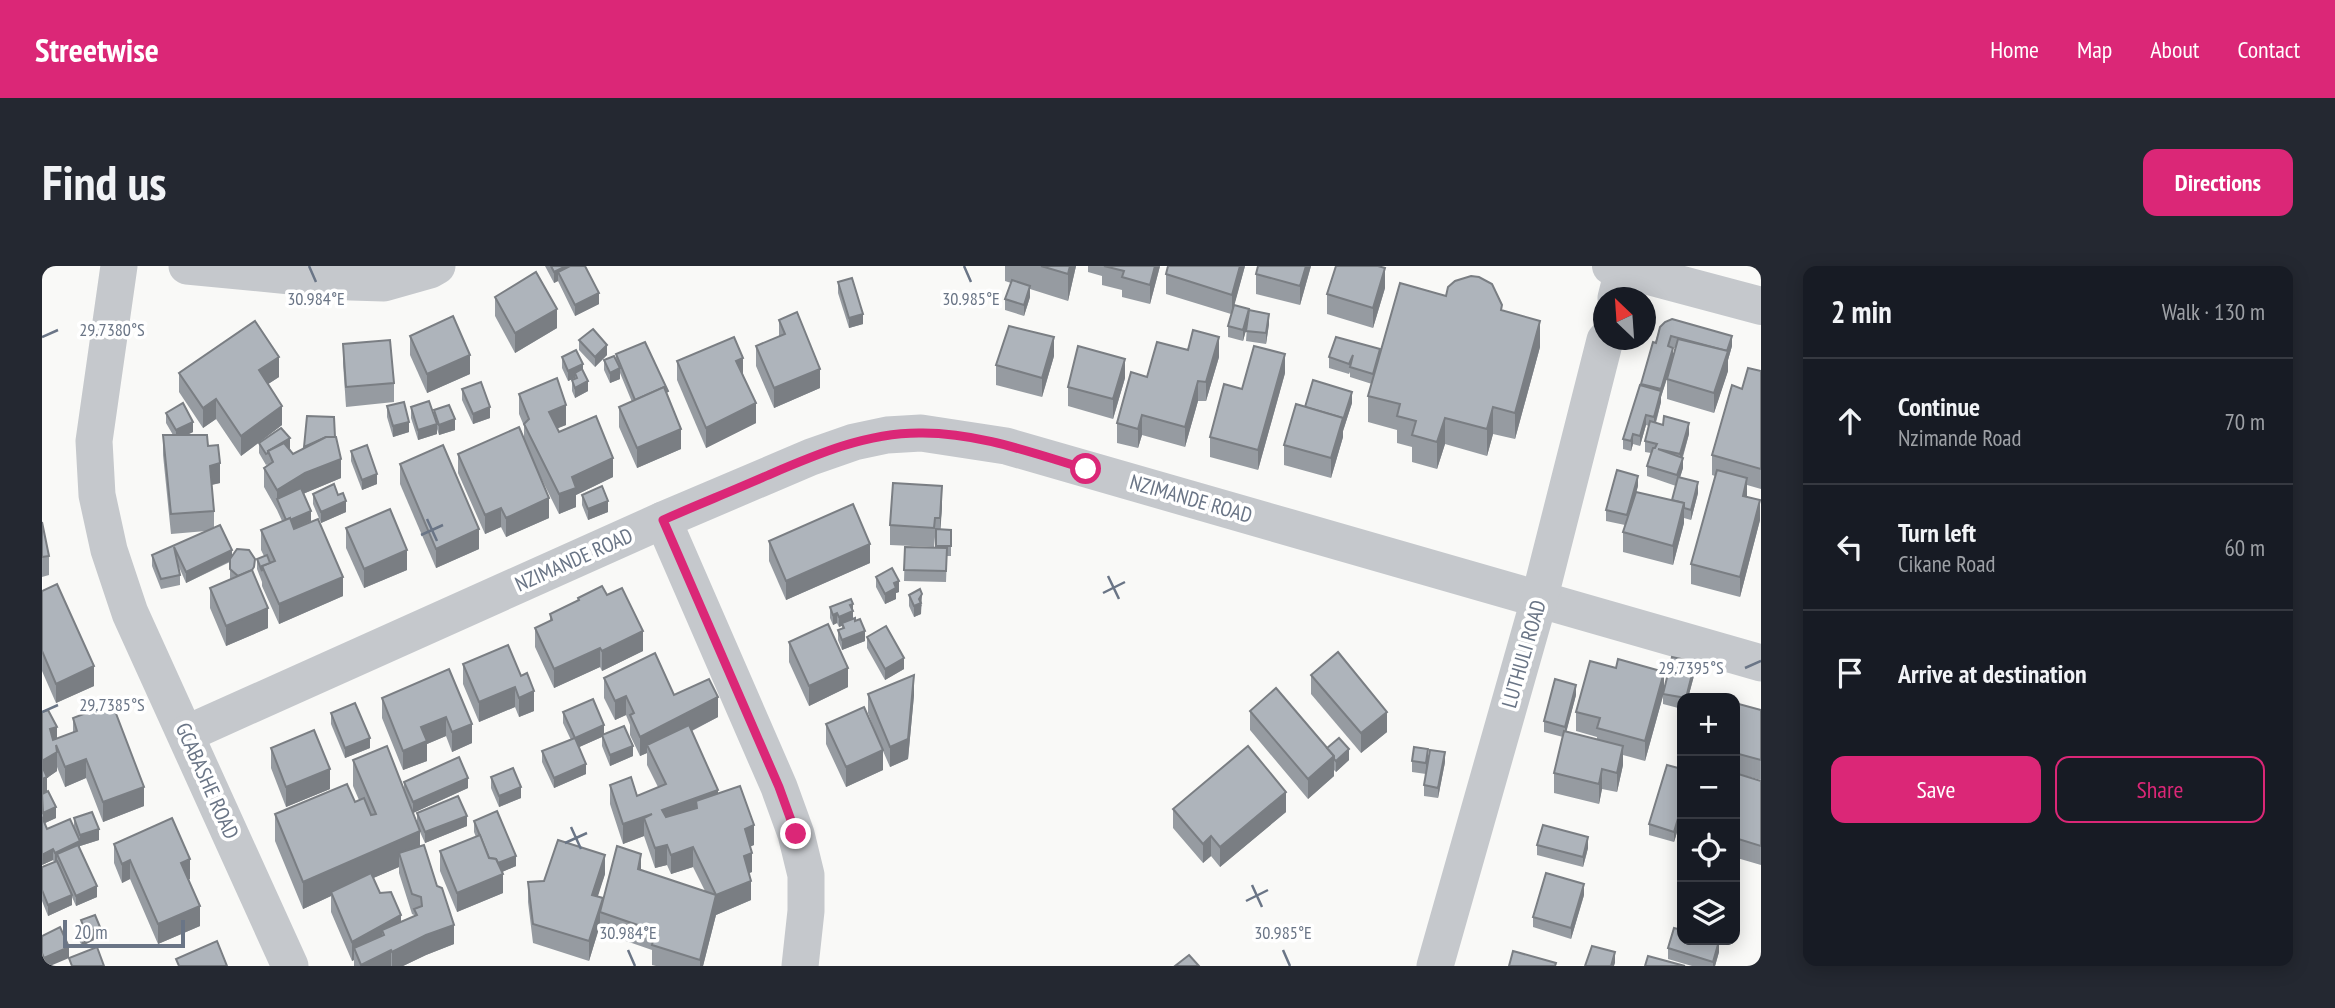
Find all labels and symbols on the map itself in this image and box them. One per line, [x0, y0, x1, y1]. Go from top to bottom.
text: 30.984°E [287, 287, 345, 310]
text: 30.985°E [942, 287, 1000, 310]
north arrow [1593, 287, 1656, 350]
text: 29.7380°S [79, 318, 145, 341]
route start [1070, 453, 1101, 484]
street label: NZIMANDE ROAD [1127, 468, 1255, 529]
street label: NZIMANDE ROAD [511, 522, 637, 598]
street label: LUTHULI ROAD [1495, 597, 1552, 711]
text: 29.7395°S [1658, 656, 1724, 679]
text: 29.7385°S [79, 693, 145, 716]
street label: GCABASHE ROAD [170, 718, 245, 843]
route end [780, 818, 811, 849]
scale bar [63, 917, 186, 949]
text: 30.984°E [599, 921, 657, 944]
text: 30.985°E [1254, 921, 1312, 944]

